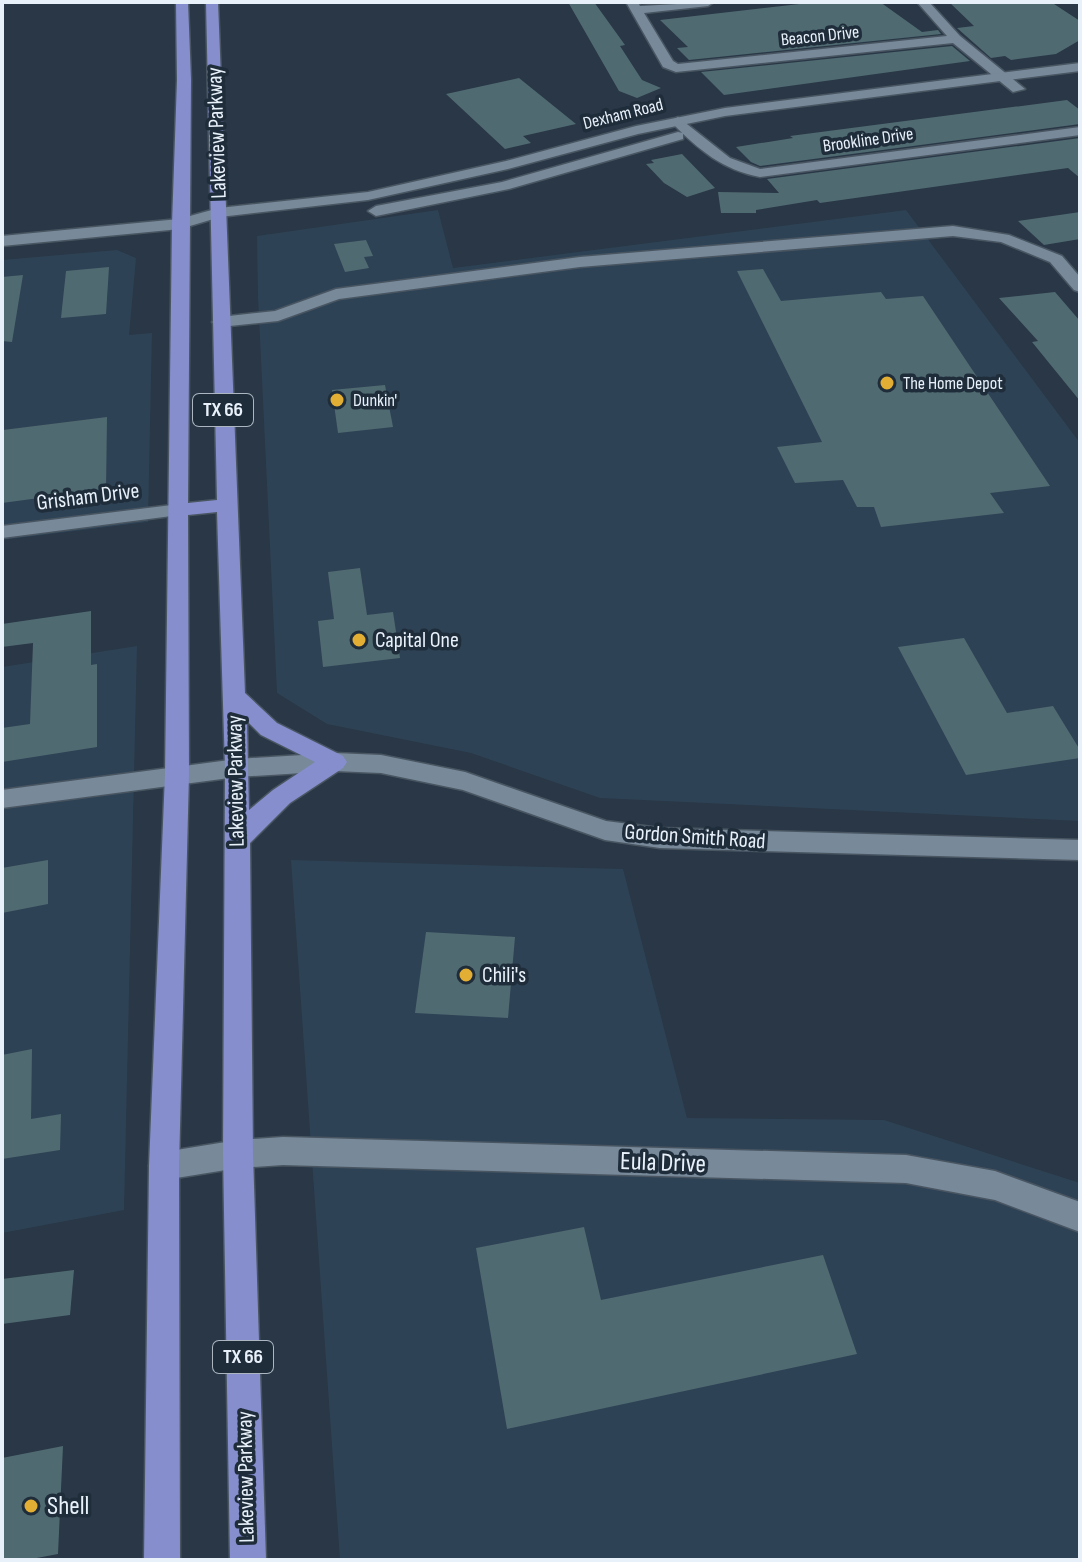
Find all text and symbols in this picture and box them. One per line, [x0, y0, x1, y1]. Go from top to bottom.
street label: Beacon Drive [780, 21, 860, 51]
street label: Lakeview Parkway [201, 66, 233, 199]
street label: Dexham Road [581, 94, 665, 134]
street label: Brookline Drive [821, 123, 915, 157]
place label: The Home Depot [903, 373, 1003, 394]
marker: The Home Depot [878, 374, 896, 392]
place label: Dunkin' [353, 390, 397, 411]
marker: Dunkin' [328, 391, 346, 409]
road number: TX 66 [193, 394, 253, 426]
street label: Grisham Drive [35, 477, 141, 517]
place label: Capital One [375, 627, 459, 654]
marker: Capital One [350, 631, 368, 649]
street label: Lakeview Parkway [221, 714, 251, 847]
street label: Gordon Smith Road [624, 819, 766, 855]
place label: Chili's [482, 962, 526, 989]
marker: Chili's [457, 966, 475, 984]
street label: Eula Drive [620, 1146, 706, 1180]
road number: TX 66 [213, 1341, 273, 1373]
street label: Lakeview Parkway [231, 1410, 261, 1543]
place label: Shell [47, 1491, 89, 1522]
marker: Shell [22, 1497, 40, 1515]

